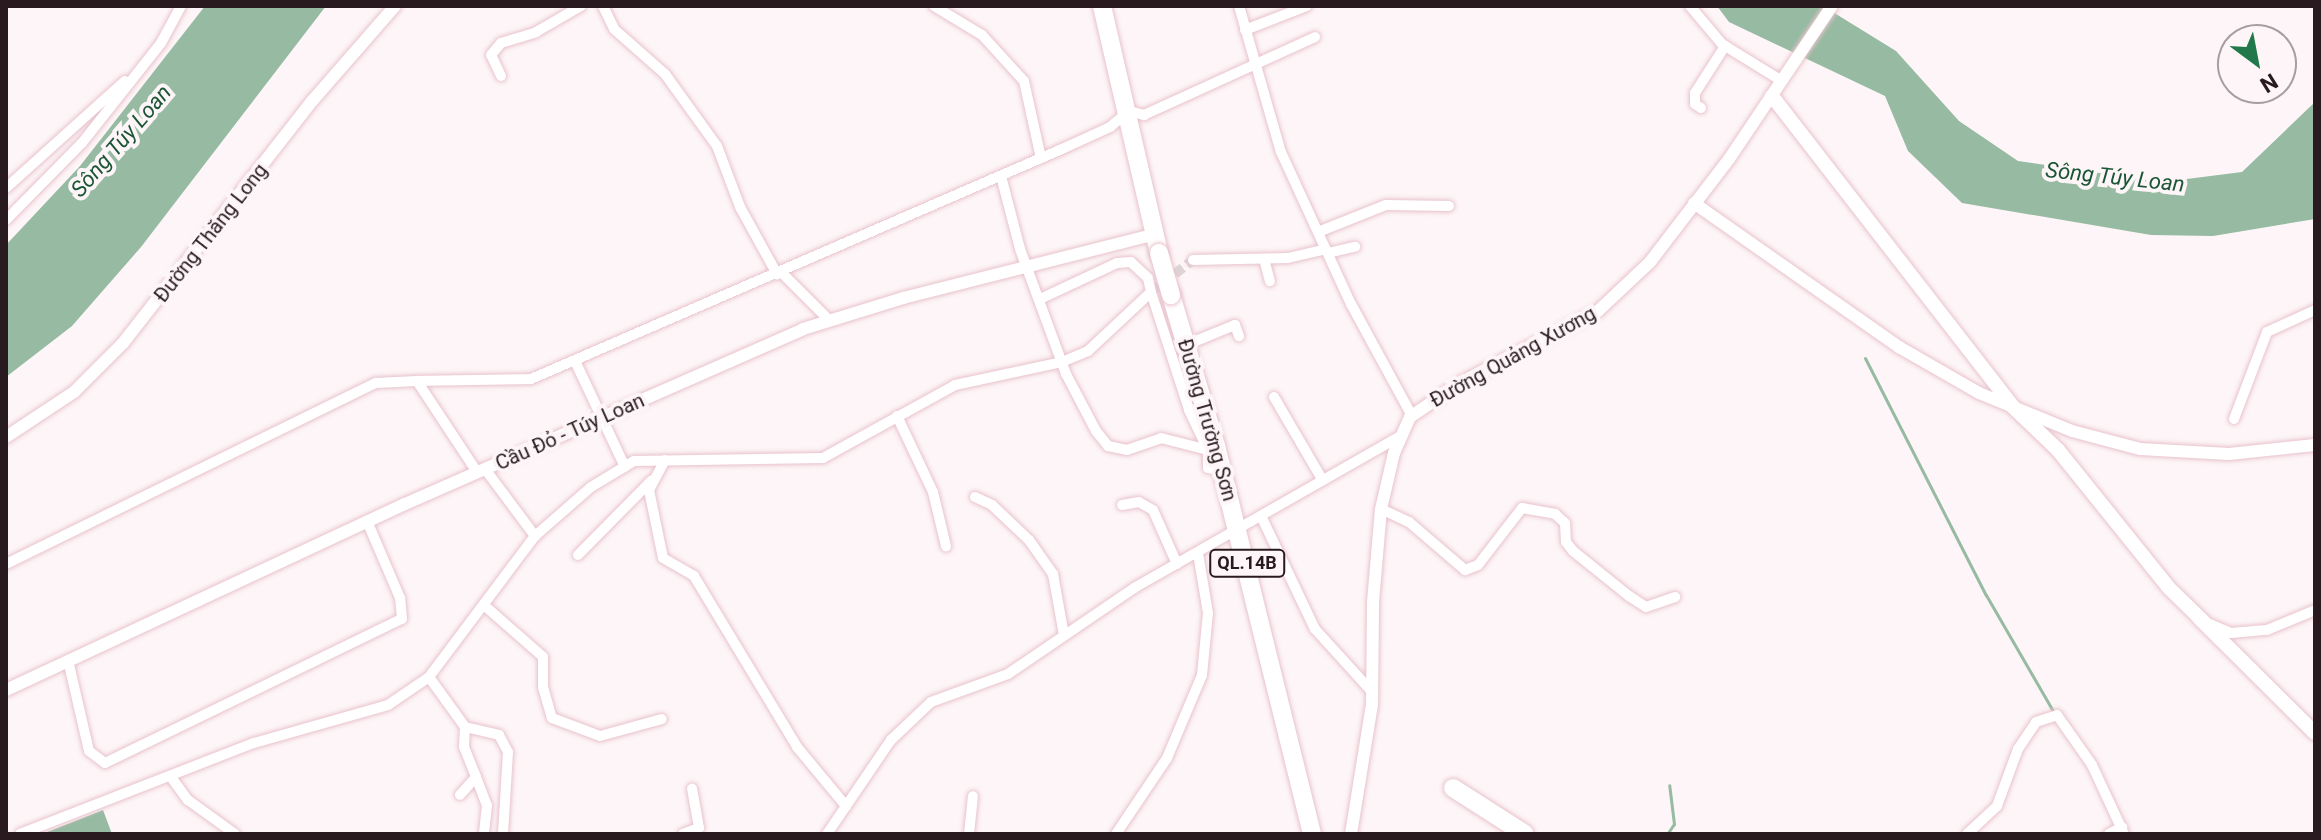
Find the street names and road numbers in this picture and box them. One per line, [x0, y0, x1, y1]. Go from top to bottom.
street label: Đường Thăng Long [149, 159, 273, 307]
street label: Đường Quảng Xương [1426, 301, 1600, 413]
street label: Đường Trường Sơn [1172, 336, 1242, 504]
street label: Cầu Đỏ - Túy Loan [492, 388, 648, 476]
road number: QL.14B [1209, 549, 1285, 577]

